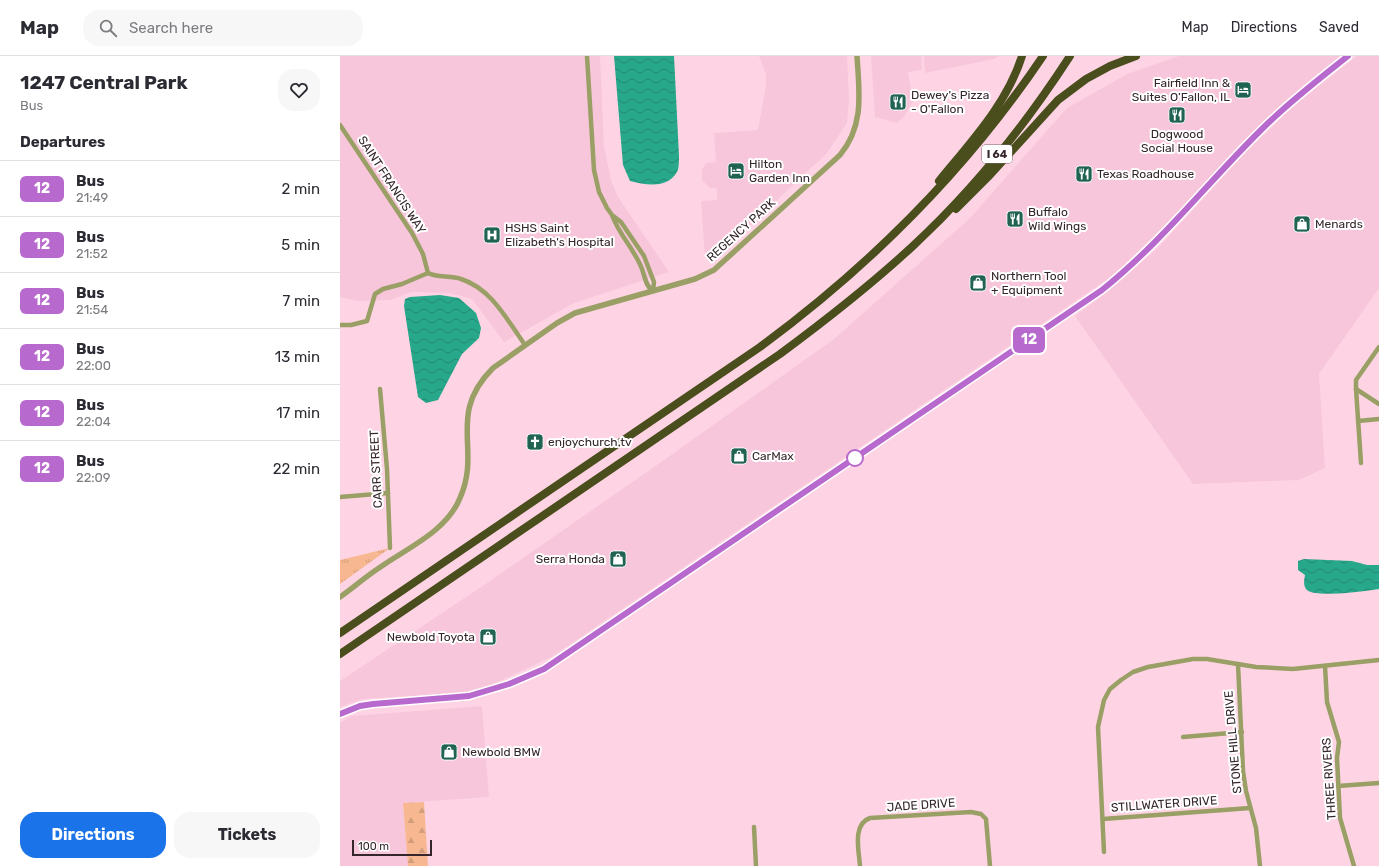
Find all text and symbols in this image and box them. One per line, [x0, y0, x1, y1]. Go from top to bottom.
search box [83, 10, 363, 46]
text: Map [20, 16, 59, 39]
icon: search [97, 17, 119, 39]
text: Search here [129, 19, 213, 37]
text: Map [1182, 19, 1209, 36]
text: Directions [1231, 19, 1297, 36]
text: Saved [1319, 19, 1359, 36]
button: heart [278, 69, 320, 111]
text: 1247 Central Park [20, 71, 188, 94]
place label: Fairfield Inn & Suites O’Fallon, IL [1132, 76, 1231, 104]
hotel icon: Fairfield Inn & Suites O’Fallon, IL [1233, 80, 1253, 100]
place label: Dewey's Pizza - O'Fallon [911, 88, 989, 116]
restaurant icon: Dewey's Pizza - O'Fallon [888, 92, 908, 112]
text: Bus [20, 98, 43, 113]
restaurant icon: Dogwood Social House [1167, 105, 1187, 125]
place label: Dogwood Social House [1141, 127, 1213, 155]
text: Departures [20, 133, 105, 151]
street label: SAINT FRANCIS WAY [355, 134, 429, 237]
road number: I 64 [982, 145, 1012, 163]
place label: Hilton Garden Inn [749, 157, 810, 185]
hotel icon: Hilton Garden Inn [726, 161, 746, 181]
restaurant icon: Texas Roadhouse [1074, 164, 1094, 184]
place label: Texas Roadhouse [1097, 167, 1194, 181]
text: Bus [76, 172, 104, 190]
text: 12 [34, 180, 50, 197]
text: 2 min [281, 180, 320, 198]
text: 21:49 [76, 190, 108, 205]
street label: REGENCY PARK [704, 195, 779, 264]
place label: Buffalo Wild Wings [1028, 205, 1086, 233]
restaurant icon: Buffalo Wild Wings [1005, 209, 1025, 229]
shop icon: Menards [1292, 214, 1312, 234]
place label: Menards [1315, 217, 1363, 231]
place label: HSHS Saint Elizabeth's Hospital [505, 221, 614, 249]
hospital icon: HSHS Saint Elizabeth's Hospital [482, 225, 502, 245]
text: Bus [76, 228, 104, 246]
text: 12 [34, 236, 50, 253]
text: 5 min [281, 236, 320, 254]
text: 21:52 [76, 246, 108, 261]
place label: Northern Tool + Equipment [991, 269, 1067, 297]
shop icon: Northern Tool + Equipment [968, 273, 988, 293]
text: Bus [76, 284, 104, 302]
text: 12 [34, 292, 50, 309]
text: 7 min [283, 292, 320, 310]
text: 21:54 [76, 302, 108, 317]
line badge: 12 [1011, 327, 1047, 353]
text: 12 [1021, 331, 1037, 348]
text: Bus [76, 340, 104, 358]
text: 12 [34, 348, 50, 365]
text: 13 min [275, 348, 320, 366]
text: 22:00 [76, 358, 111, 373]
text: Bus [76, 396, 104, 414]
text: 12 [34, 404, 50, 421]
text: 17 min [276, 404, 320, 422]
text: 22:04 [76, 414, 111, 429]
street label: CARR STREET [367, 429, 385, 508]
church icon: enjoychurch.tv [525, 432, 545, 452]
place label: enjoychurch.tv [548, 435, 632, 449]
shop icon: CarMax [729, 446, 749, 466]
place label: CarMax [752, 449, 794, 463]
unlabelled marker [846, 449, 864, 467]
text: Bus [76, 452, 104, 470]
text: 12 [34, 460, 50, 477]
text: 22 min [273, 460, 320, 478]
text: 22:09 [76, 470, 111, 485]
shop icon: Serra Honda [608, 549, 628, 569]
place label: Serra Honda [536, 552, 605, 566]
shop icon: Newbold Toyota [478, 627, 498, 647]
place label: Newbold Toyota [387, 630, 475, 644]
street label: STONE HILL DRIVE [1222, 690, 1244, 794]
street label: THREE RIVERS [1319, 737, 1339, 821]
shop icon: Newbold BMW [439, 742, 459, 762]
place label: Newbold BMW [462, 745, 541, 759]
street label: STILLWATER DRIVE [1110, 793, 1218, 815]
street label: JADE DRIVE [886, 796, 956, 814]
button: Directions [20, 812, 166, 858]
button: Tickets [174, 812, 320, 858]
scale bar [352, 838, 432, 857]
text: 100 m [358, 840, 389, 853]

